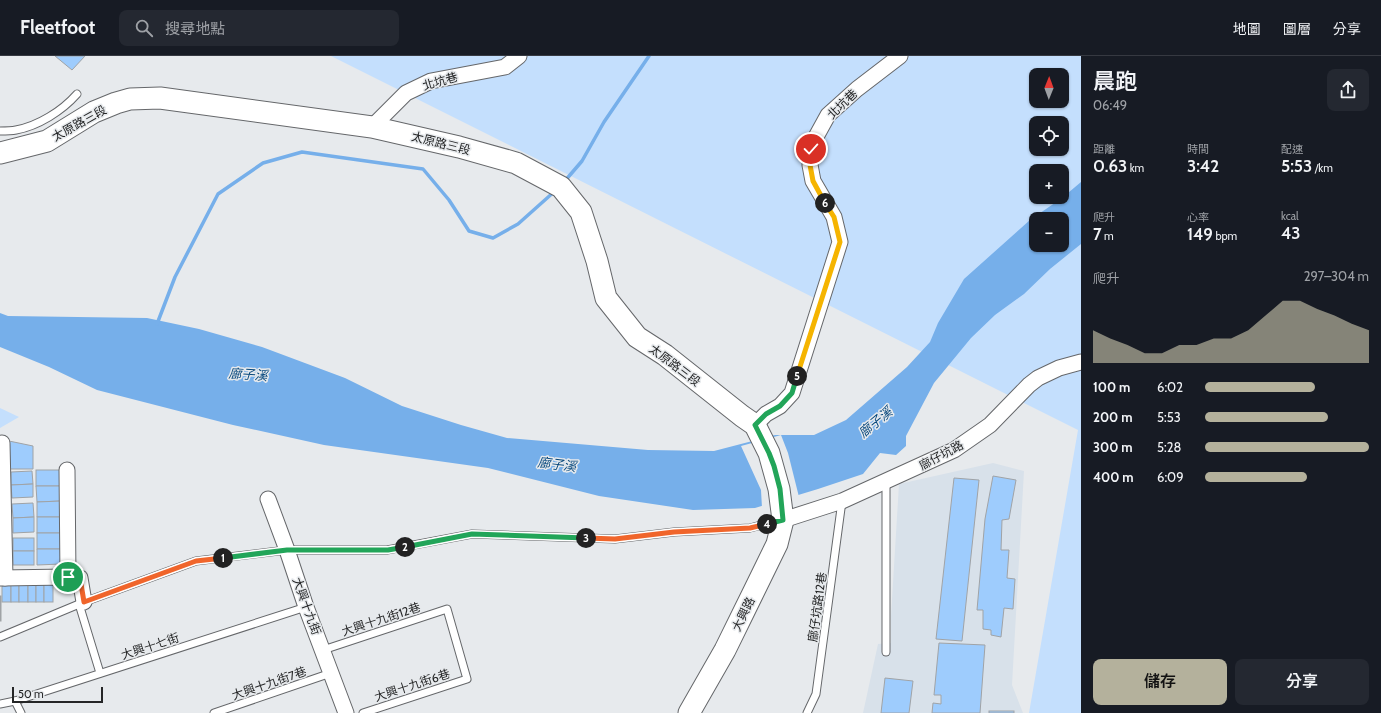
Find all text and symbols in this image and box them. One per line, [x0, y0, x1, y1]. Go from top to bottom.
search box [119, 10, 399, 46]
text: Fleetfoot [20, 16, 95, 39]
icon: search [133, 17, 155, 39]
text: 搜尋地點 [165, 20, 225, 38]
text: 地圖 [1233, 20, 1261, 38]
text: 圖層 [1283, 20, 1311, 38]
text: 分享 [1333, 20, 1361, 38]
north arrow [1029, 68, 1069, 108]
map controls [1029, 68, 1069, 252]
text: 晨跑 [1093, 68, 1137, 95]
street label: 北坑巷 [421, 69, 459, 93]
button: share [1327, 69, 1369, 111]
street label: 北坑巷 [824, 86, 860, 122]
text: 06:49 [1093, 97, 1127, 113]
street label: 太原路三段 [49, 102, 109, 144]
button: locate [1029, 116, 1069, 156]
street label: 太原路三段 [410, 128, 472, 158]
pin [794, 132, 828, 166]
icon: check [800, 138, 822, 160]
text: 距離 [1093, 142, 1115, 156]
text: 時間 [1187, 142, 1209, 156]
text: 配速 [1281, 142, 1303, 156]
text: 0.63 [1093, 156, 1127, 176]
text: 3:42 [1187, 156, 1219, 176]
text: 5:53 [1281, 156, 1312, 176]
text: km [1127, 161, 1144, 175]
text: /km [1312, 161, 1333, 175]
button: + [1029, 164, 1069, 204]
pin: 6 [815, 193, 835, 213]
text: 6 [822, 196, 828, 210]
text: kcal [1281, 209, 1299, 223]
text: 爬升 [1093, 210, 1115, 224]
text: 心率 [1187, 210, 1209, 224]
button: − [1029, 212, 1069, 252]
text: 43 [1281, 223, 1300, 243]
text: 7 [1093, 224, 1102, 244]
text: 149 [1187, 224, 1213, 244]
text: m [1102, 229, 1114, 243]
text: bpm [1213, 229, 1237, 243]
text: 297–304 m [1304, 268, 1369, 284]
text: 爬升 [1093, 270, 1119, 286]
street label: 太原路三段 [647, 341, 703, 389]
water label: 廍子溪 [228, 365, 270, 383]
pin: 5 [787, 366, 807, 386]
text: 5 [794, 369, 800, 383]
text: 100 m [1093, 379, 1130, 395]
text: 6:02 [1157, 379, 1183, 395]
water label: 廍子溪 [855, 402, 897, 441]
text: 200 m [1093, 409, 1132, 425]
text: 5:53 [1157, 409, 1181, 425]
street label: 廍仔坑路 [916, 437, 966, 473]
text: 300 m [1093, 439, 1133, 455]
text: 5:28 [1157, 439, 1181, 455]
water label: 廍子溪 [537, 454, 579, 475]
text: 400 m [1093, 469, 1134, 485]
text: 6:09 [1157, 469, 1184, 485]
pin: 4 [757, 514, 777, 534]
text: 4 [764, 517, 770, 531]
pin: 3 [576, 528, 596, 548]
text: 3 [583, 531, 589, 545]
pin: 2 [395, 537, 415, 557]
text: 2 [402, 540, 408, 554]
pin: 1 [213, 548, 233, 568]
text: 1 [221, 551, 225, 565]
pin [51, 560, 85, 594]
icon: arrive [57, 566, 79, 588]
street label: 廍仔坑路12巷 [805, 571, 829, 643]
street label: 大興十九街 [290, 575, 324, 637]
street label: 大興路 [728, 595, 758, 633]
street label: 大興十九街12巷 [340, 599, 422, 639]
street label: 大興十七街 [119, 630, 181, 662]
button: 儲存 [1093, 659, 1227, 705]
button: 分享 [1235, 659, 1369, 705]
street label: 大興十九街7巷 [230, 663, 308, 703]
street label: 大興十九街6巷 [372, 666, 452, 704]
scale bar [12, 685, 103, 704]
text: 50 m [18, 687, 44, 701]

